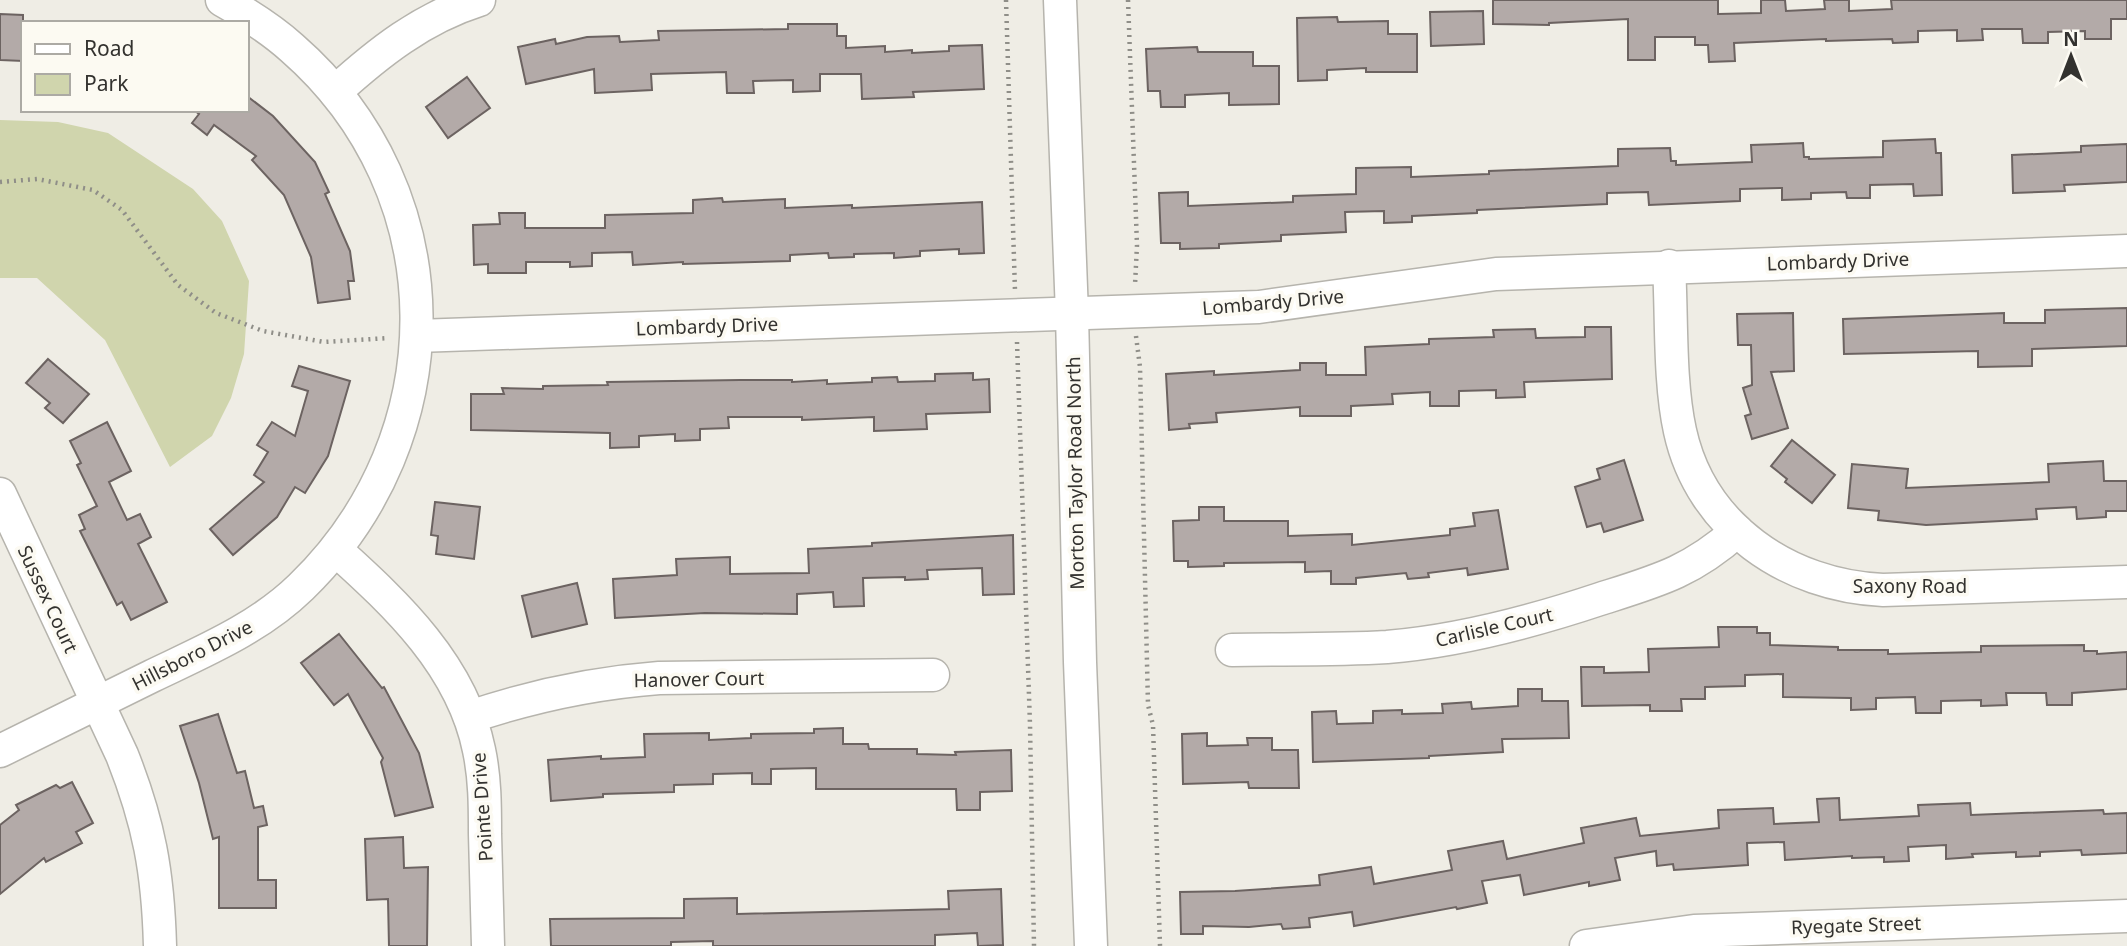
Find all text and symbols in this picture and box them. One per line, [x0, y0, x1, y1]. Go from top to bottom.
legend [21, 21, 248, 112]
north arrow [2036, 21, 2106, 91]
text: N [2063, 26, 2079, 52]
text: Road [84, 34, 134, 62]
text: Park [84, 69, 129, 97]
street label: Lombardy Drive [1766, 246, 1910, 276]
street label: Lombardy Drive [1201, 283, 1345, 321]
street label: Lombardy Drive [635, 311, 779, 341]
street label: Morton Taylor Road North [1060, 356, 1090, 590]
street label: Sussex Court [12, 541, 84, 657]
street label: Saxony Road [1853, 573, 1967, 599]
street label: Carlisle Court [1433, 601, 1555, 653]
street label: Hillsboro Drive [127, 613, 257, 697]
street label: Hanover Court [633, 665, 765, 693]
street label: Pointe Drive [465, 752, 499, 862]
street label: Ryegate Street [1791, 910, 1922, 940]

